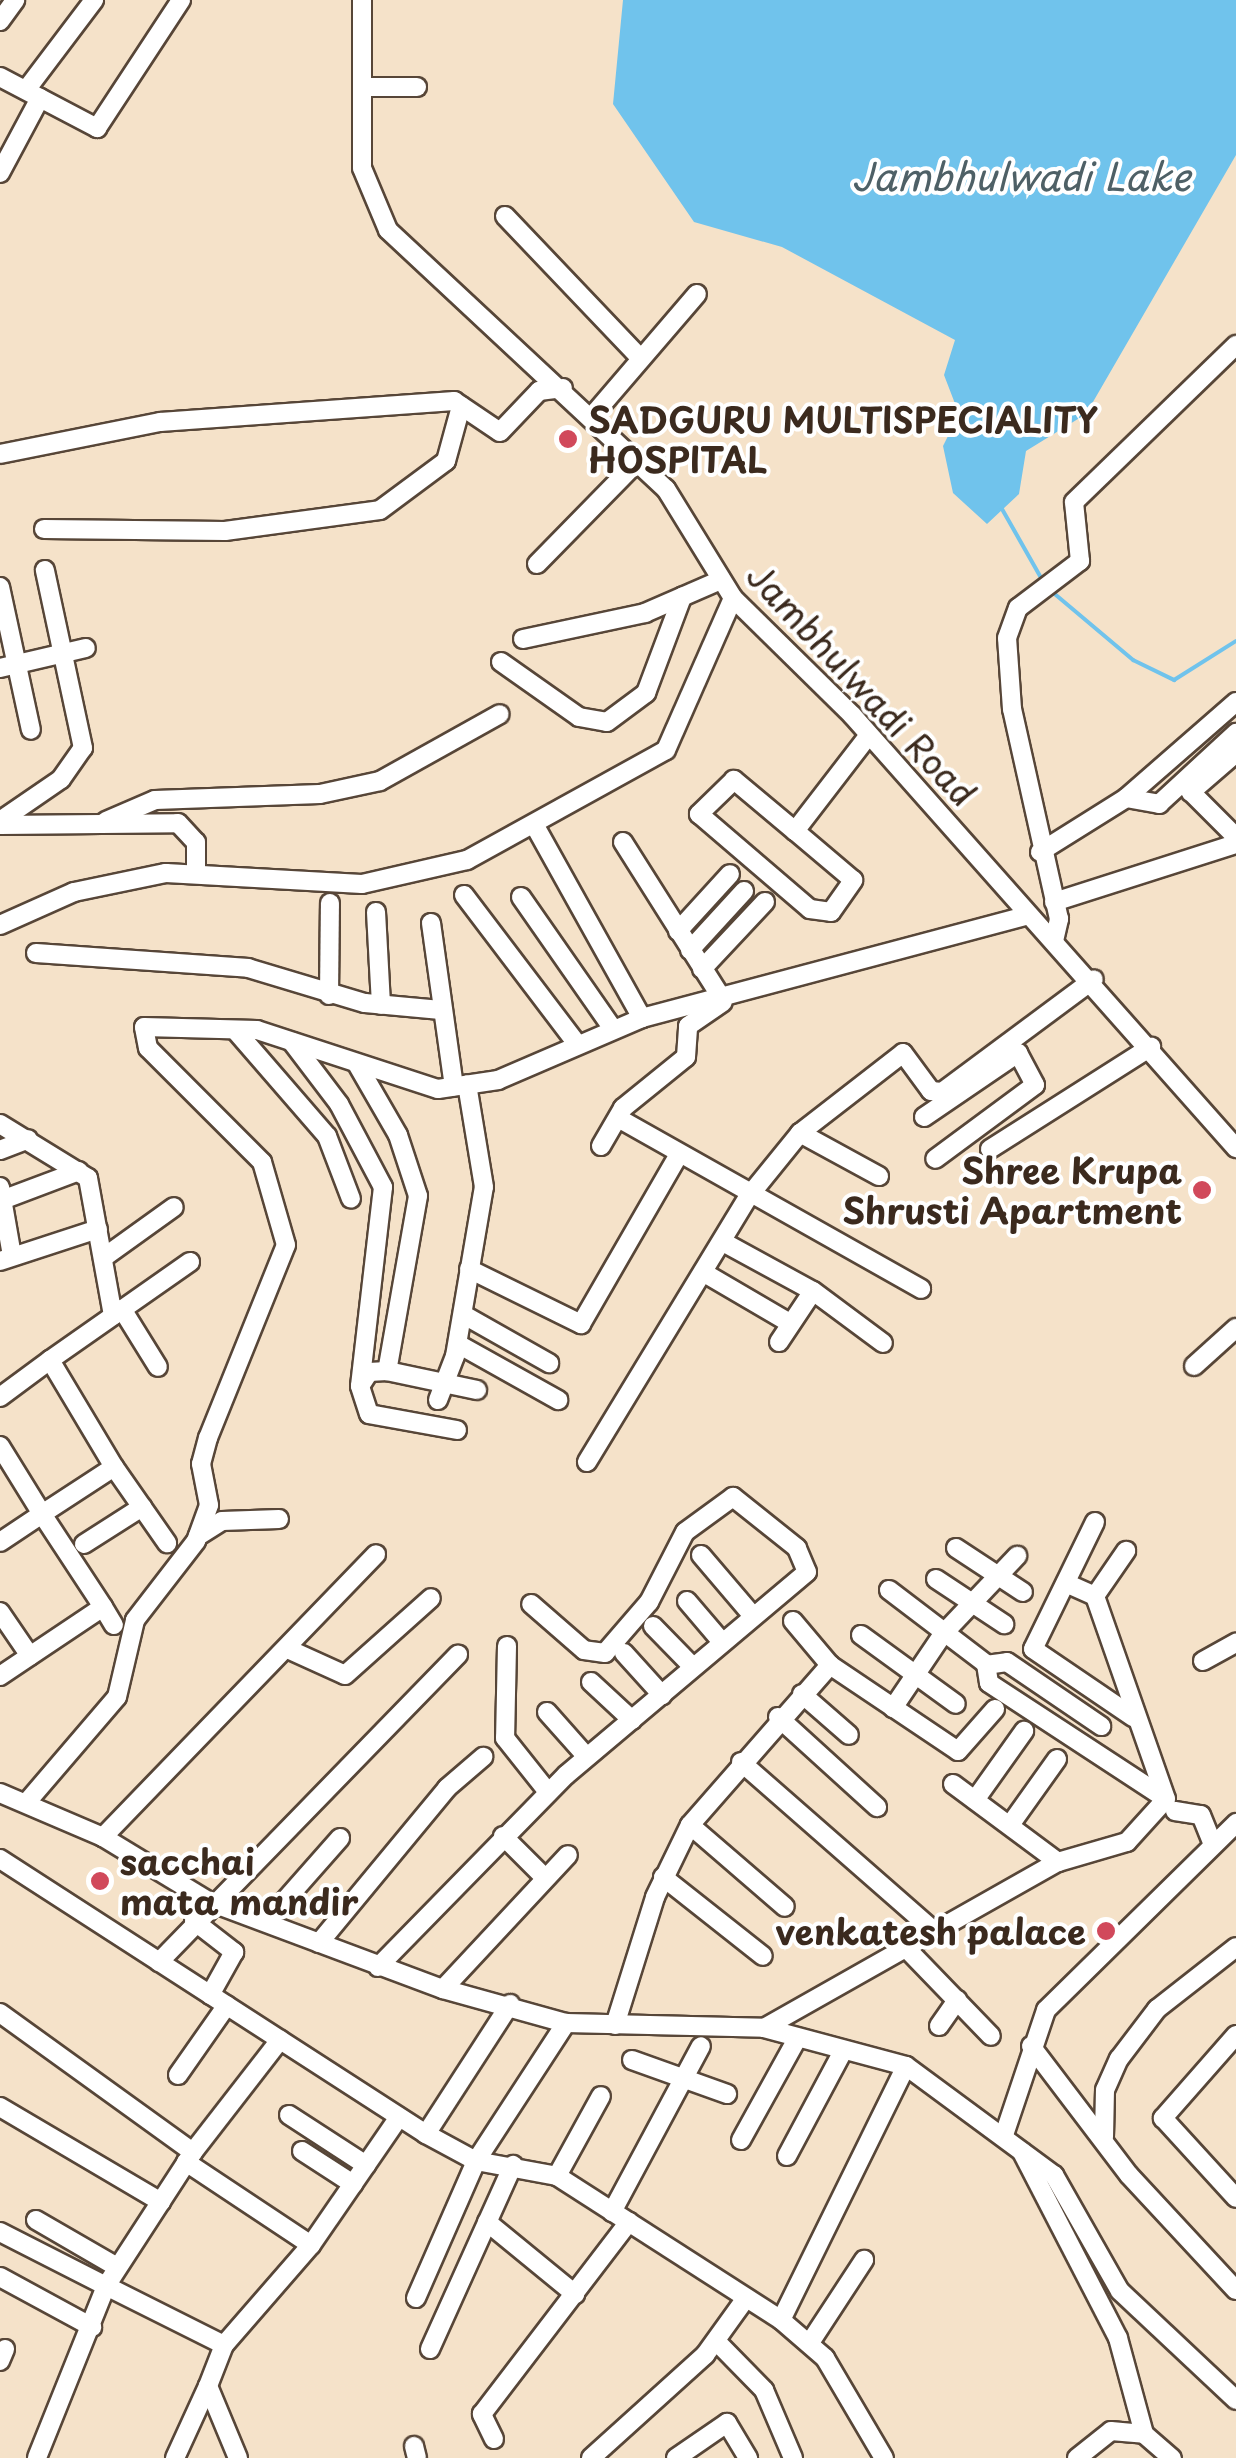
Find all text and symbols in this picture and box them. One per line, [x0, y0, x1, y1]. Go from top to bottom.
water label: Jambhulwadi Lake [850, 153, 1192, 199]
place label: SADGURU MULTISPECIALITY HOSPITAL [588, 398, 1100, 480]
marker: SADGURU MULTISPECIALITY HOSPITAL [557, 428, 579, 450]
street label: Jambhulwadi Road [738, 553, 986, 815]
place label: Shree Krupa Shrusti Apartment [842, 1149, 1182, 1231]
marker: Shree Krupa Shrusti Apartment [1191, 1179, 1213, 1201]
place label: sacchai mata mandir [120, 1840, 356, 1922]
marker: sacchai mata mandir [89, 1870, 111, 1892]
place label: venkatesh palace [774, 1910, 1086, 1952]
marker: venkatesh palace [1095, 1920, 1117, 1942]

